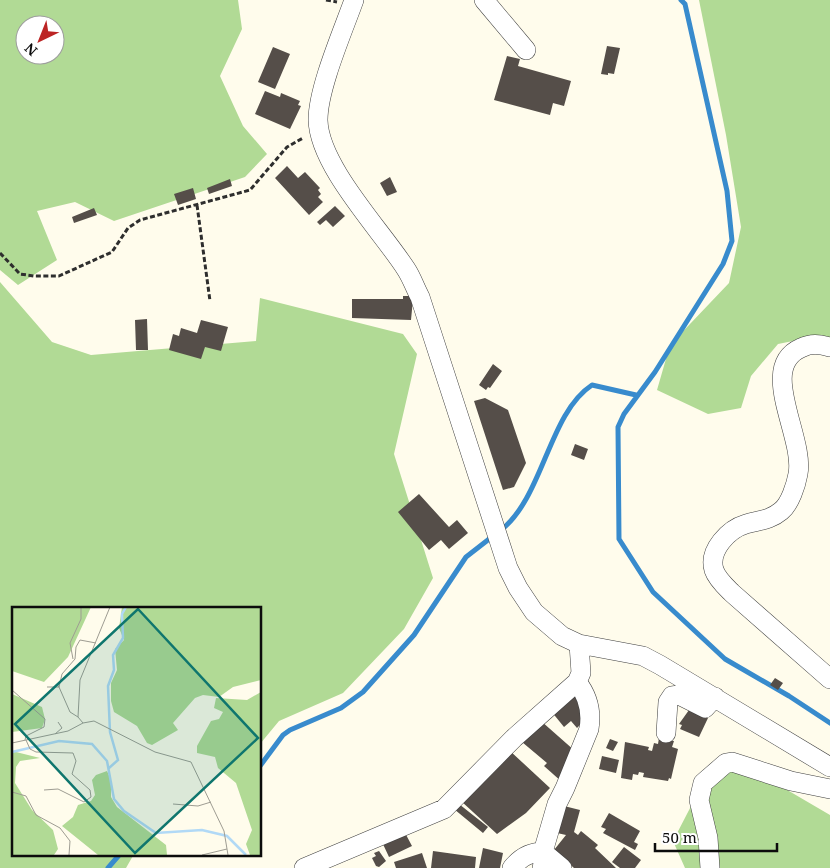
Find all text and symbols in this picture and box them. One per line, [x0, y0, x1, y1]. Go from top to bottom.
north arrow [15, 15, 65, 65]
text: N [20, 39, 41, 61]
inset map [12, 607, 261, 856]
scale bar [655, 820, 778, 852]
text: 50 m [662, 827, 697, 847]

